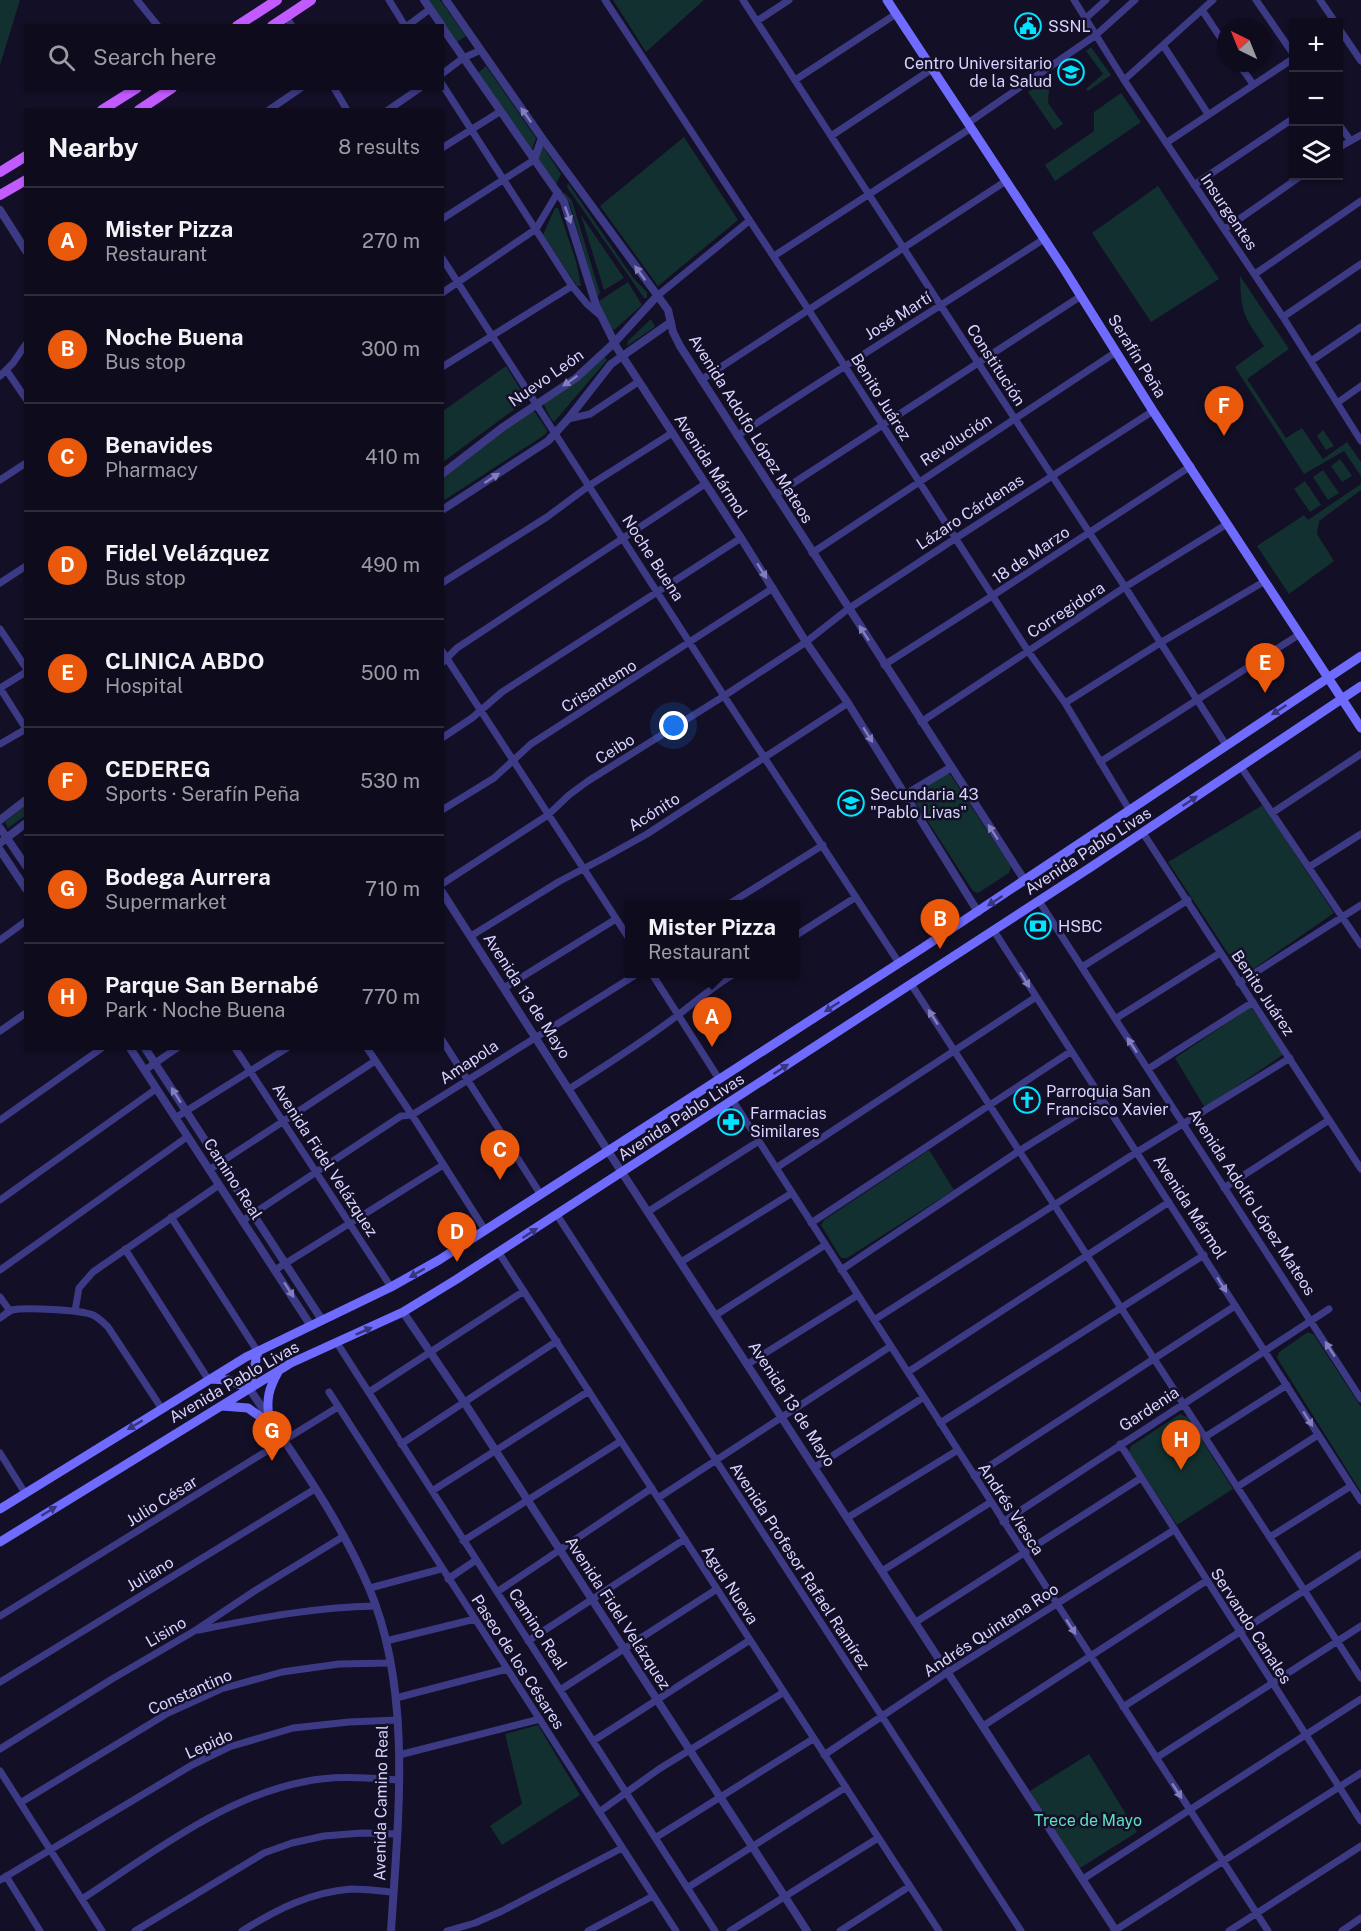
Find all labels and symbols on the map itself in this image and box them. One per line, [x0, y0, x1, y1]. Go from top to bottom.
public building icon: SSNL [1013, 11, 1043, 41]
place label: SSNL [1048, 17, 1091, 36]
north arrow [1217, 18, 1271, 72]
place label: Centro Universitario de la Salud [904, 54, 1052, 91]
school or university icon: Centro Universitario de la Salud [1056, 57, 1086, 87]
one-way arrow [520, 107, 532, 123]
street label: Insurgentes [1197, 170, 1261, 254]
one-way arrow [564, 206, 574, 224]
one-way arrow [634, 266, 646, 282]
street label: José Martí [861, 287, 936, 344]
street label: Serafín Peña [1104, 311, 1170, 401]
street label: Constitución [963, 321, 1029, 409]
street label: Avenida Adolfo López Mateos [685, 331, 817, 527]
street label: Nuevo León [505, 345, 587, 411]
street label: Benito Juárez [847, 350, 915, 444]
one-way arrow [563, 375, 579, 387]
pin: F [1204, 386, 1244, 436]
street label: Revolución [917, 410, 995, 470]
street label: Avenida Mármol [670, 411, 752, 522]
street label: Lázaro Cárdenas [913, 470, 1027, 554]
one-way arrow [483, 473, 500, 484]
street label: Noche Buena [618, 511, 688, 605]
street label: 18 de Marzo [989, 522, 1073, 588]
one-way arrow [757, 563, 768, 579]
street label: Corregidora [1024, 578, 1108, 642]
one-way arrow [858, 626, 870, 642]
pin: E [1246, 644, 1284, 693]
street label: Crisantemo [558, 655, 640, 717]
one-way arrow [1271, 704, 1287, 715]
your location [659, 711, 688, 740]
one-way arrow [862, 727, 873, 743]
street label: Ceibo [592, 730, 638, 768]
place label: Secundaria 43 "Pablo Livas" [870, 785, 979, 822]
school or university icon: Secundaria 43 "Pablo Livas" [836, 788, 866, 818]
street label: Acónito [625, 789, 683, 835]
one-way arrow [1182, 796, 1198, 807]
street label: Avenida Pablo Livas [1021, 803, 1155, 899]
one-way arrow [987, 825, 999, 841]
one-way arrow [988, 895, 1004, 907]
pin: B [920, 900, 960, 949]
bank icon: HSBC [1023, 911, 1053, 941]
place label: HSBC [1058, 917, 1103, 936]
street label: Avenida 13 de Mayo [479, 930, 575, 1062]
street label: Benito Juárez [1227, 947, 1299, 1040]
one-way arrow [1019, 972, 1031, 988]
pin: A [692, 998, 732, 1047]
one-way arrow [824, 1001, 840, 1012]
one-way arrow [927, 1009, 938, 1025]
street label: Amapola [436, 1036, 502, 1088]
one-way arrow [1126, 1037, 1138, 1053]
one-way arrow [773, 1064, 789, 1075]
street label: Avenida Pablo Livas [614, 1069, 748, 1165]
street label: Avenida Fidel Velázquez [268, 1080, 382, 1240]
place label: Parroquia San Francisco Xavier [1046, 1082, 1169, 1119]
church icon: Parroquia San Francisco Xavier [1012, 1085, 1042, 1115]
one-way arrow [170, 1087, 181, 1103]
place label: Farmacias Similares [750, 1104, 827, 1141]
street label: Avenida Adolfo López Mateos [1184, 1105, 1320, 1299]
pharmacy icon: Farmacias Similares [716, 1107, 746, 1137]
pin: C [480, 1130, 520, 1180]
street label: Camino Real [200, 1135, 266, 1223]
street label: Avenida Mármol [1149, 1152, 1231, 1263]
pin: D [438, 1212, 476, 1262]
one-way arrow [522, 1227, 538, 1238]
one-way arrow [409, 1267, 425, 1278]
one-way arrow [1217, 1277, 1228, 1293]
one-way arrow [283, 1282, 295, 1298]
one-way arrow [356, 1326, 374, 1336]
street label: Avenida Pablo Livas [166, 1337, 302, 1427]
street label: Avenida 13 de Mayo [744, 1338, 840, 1470]
one-way arrow [1324, 1341, 1335, 1357]
street label: Gardenia [1116, 1383, 1182, 1435]
one-way arrow [1303, 1410, 1314, 1427]
pin: G [252, 1412, 292, 1461]
one-way arrow [127, 1419, 143, 1430]
pin: H [1162, 1420, 1200, 1470]
street label: Avenida Profesor Rafael Ramírez [726, 1459, 874, 1673]
street label: Andrés Viesca [974, 1459, 1048, 1559]
street label: Julio César [123, 1472, 201, 1530]
one-way arrow [41, 1505, 58, 1516]
street label: Avenida Fidel Velázquez [561, 1533, 675, 1693]
street label: Agua Nueva [698, 1542, 762, 1628]
street label: Juliano [123, 1553, 177, 1595]
street label: Servando Canales [1207, 1565, 1295, 1687]
street label: Andrés Quintana Roo [920, 1579, 1062, 1681]
street label: Camino Real [505, 1585, 571, 1673]
street label: Paseo de los Césares [467, 1591, 569, 1733]
street label: Lisino [142, 1613, 190, 1651]
one-way arrow [1065, 1619, 1076, 1635]
street label: Constantino [145, 1665, 235, 1719]
street label: Lepido [182, 1725, 236, 1763]
street label: Avenida Camino Real [370, 1725, 392, 1881]
one-way arrow [1171, 1783, 1182, 1799]
park label: Trece de Mayo [1034, 1811, 1142, 1830]

